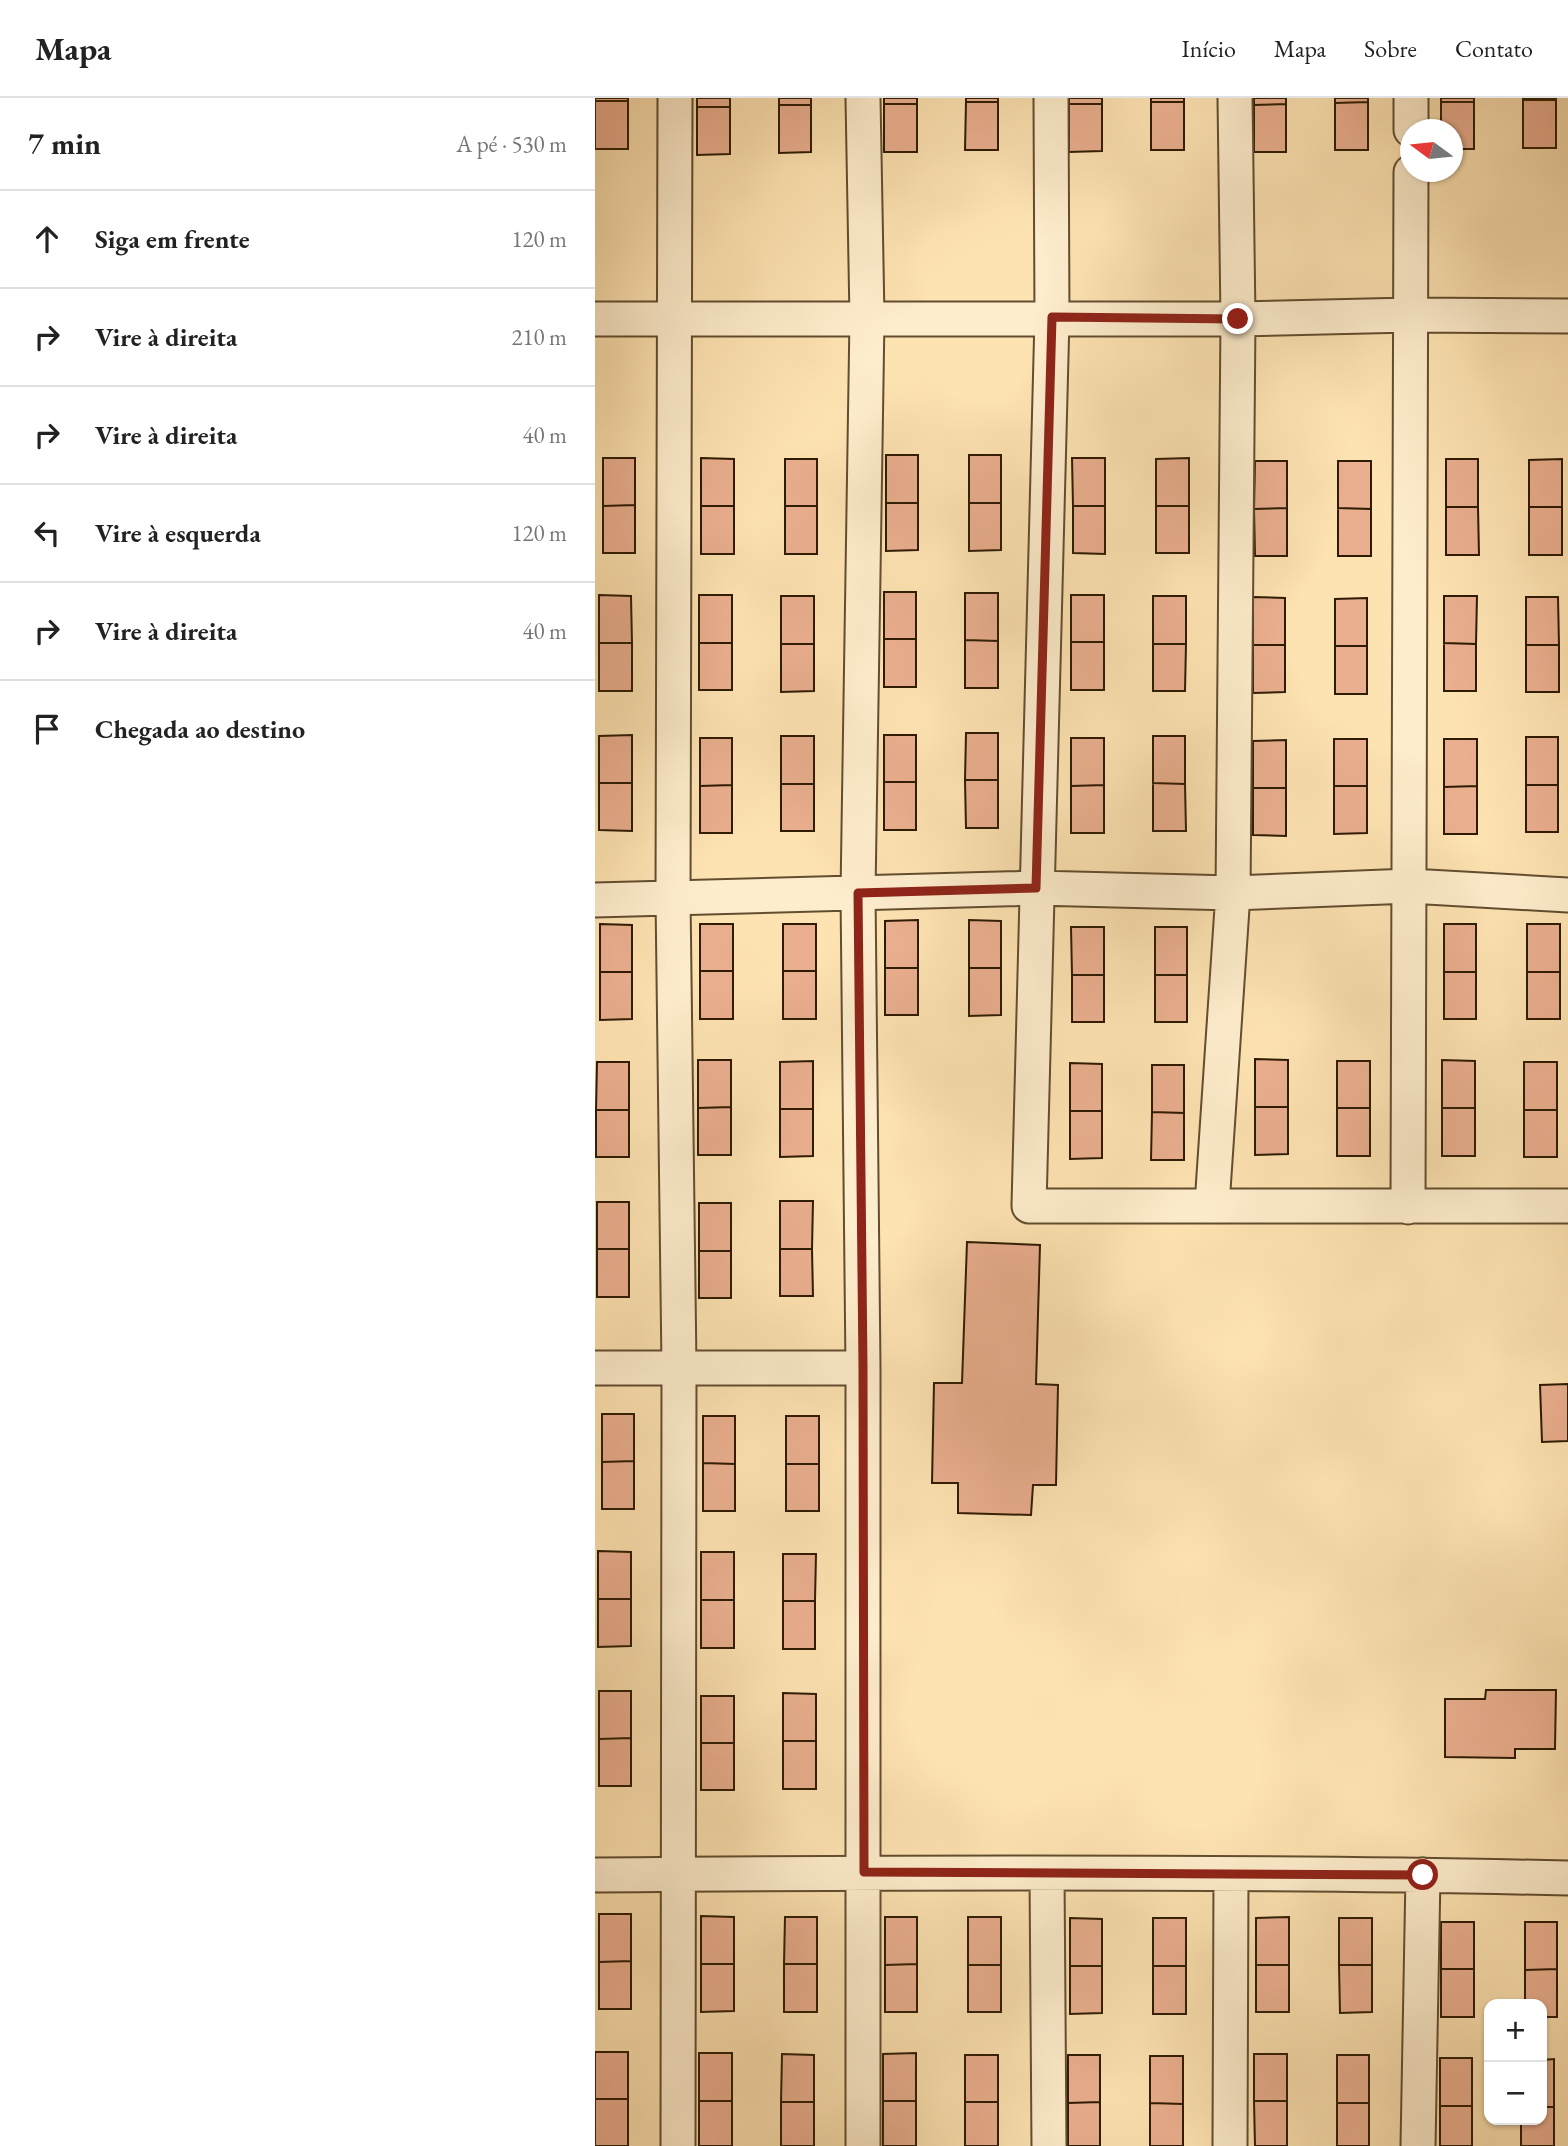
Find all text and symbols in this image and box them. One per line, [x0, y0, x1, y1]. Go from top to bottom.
text: Mapa [35, 27, 112, 70]
text: Início [1182, 33, 1236, 64]
text: Mapa [1274, 33, 1326, 64]
text: Sobre [1364, 33, 1417, 64]
text: Contato [1455, 33, 1533, 64]
north arrow [1400, 119, 1463, 182]
text: 7 min [28, 124, 101, 163]
text: A pé · 530 m [456, 129, 567, 159]
icon: ahead [28, 220, 66, 258]
text: Siga em frente [95, 222, 250, 256]
text: 120 m [511, 224, 567, 254]
route end [1222, 303, 1253, 334]
icon: right [28, 318, 66, 356]
text: Vire à direita [95, 320, 237, 354]
text: 210 m [511, 322, 567, 352]
icon: right [28, 416, 66, 454]
text: Vire à direita [95, 418, 237, 452]
text: 40 m [522, 420, 567, 450]
icon: left [28, 514, 66, 552]
text: Vire à esquerda [95, 516, 261, 550]
text: 120 m [511, 518, 567, 548]
icon: right [28, 612, 66, 650]
text: Vire à direita [95, 614, 237, 648]
text: 40 m [522, 616, 567, 646]
icon: arrive [28, 710, 66, 748]
text: Chegada ao destino [95, 712, 305, 746]
route start [1407, 1859, 1438, 1890]
map controls [1484, 1999, 1547, 2125]
button: + [1484, 1999, 1547, 2062]
button: − [1484, 2062, 1547, 2125]

